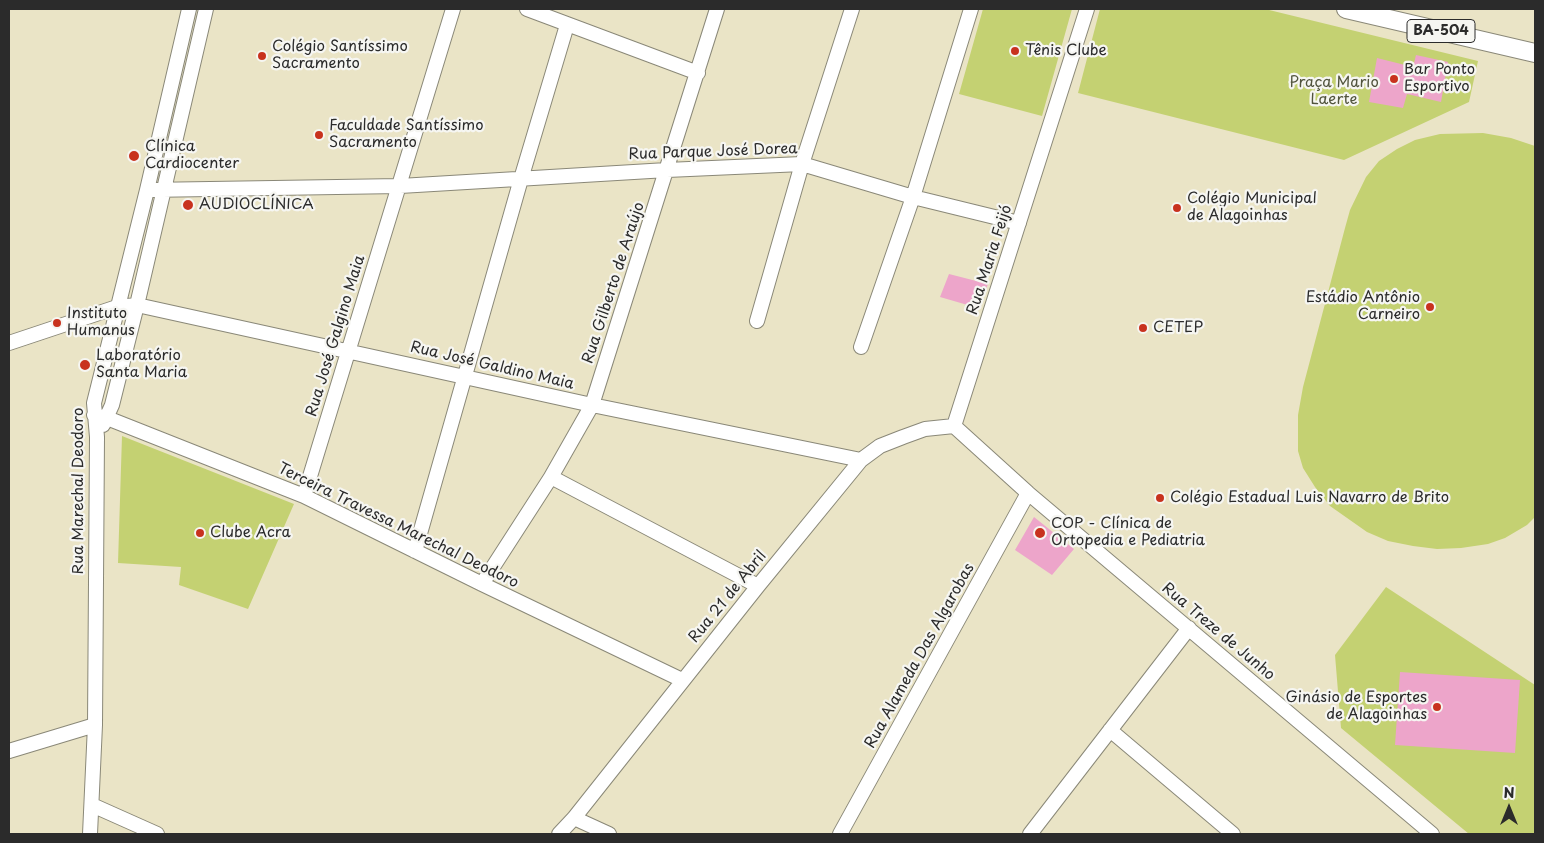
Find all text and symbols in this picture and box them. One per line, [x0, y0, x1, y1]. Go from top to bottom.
road number: BA-504 [1407, 20, 1475, 42]
place label: Colégio Santíssimo Sacramento [272, 38, 408, 73]
place label: Tênis Clube [1025, 42, 1107, 60]
marker: Tênis Clube [1009, 45, 1021, 57]
marker: Colégio Santíssimo Sacramento [256, 50, 268, 62]
place label: Bar Ponto Esportivo [1404, 61, 1475, 96]
marker: Bar Ponto Esportivo [1388, 73, 1400, 85]
park label: Praça Mario Laerte [1289, 74, 1379, 109]
place label: Faculdade Santíssimo Sacramento [329, 117, 484, 152]
marker: Faculdade Santíssimo Sacramento [313, 129, 325, 141]
place label: Clínica Cardiocenter [145, 138, 239, 173]
street label: Rua Parque José Dorea [628, 140, 798, 164]
marker: Clínica Cardiocenter [127, 149, 141, 163]
place label: Colégio Municipal de Alagoinhas [1187, 190, 1317, 225]
place label: AUDIOCLÍNICA [199, 196, 314, 214]
marker: AUDIOCLÍNICA [181, 198, 195, 212]
street label: Rua Gilberto de Araújo [579, 200, 649, 366]
marker: Colégio Municipal de Alagoinhas [1171, 202, 1183, 214]
street label: Rua Maria Feijó [964, 203, 1016, 317]
street label: Rua José Galgino Maia [303, 253, 369, 419]
place label: Estádio Antônio Carneiro [1306, 289, 1420, 324]
marker: Estádio Antônio Carneiro [1424, 301, 1436, 313]
place label: Instituto Humanus [67, 305, 135, 340]
marker: Instituto Humanus [51, 317, 63, 329]
place label: CETEP [1153, 319, 1203, 337]
marker: CETEP [1137, 322, 1149, 334]
street label: Rua José Galdino Maia [408, 338, 576, 394]
place label: Laboratório Santa Maria [96, 347, 187, 382]
marker: Laboratório Santa Maria [78, 358, 92, 372]
street label: Rua Marechal Deodoro [70, 408, 88, 574]
street label: Terceira Travessa Marechal Deodoro [275, 460, 521, 592]
place label: Colégio Estadual Luis Navarro de Brito [1170, 489, 1449, 507]
marker: Colégio Estadual Luis Navarro de Brito [1154, 492, 1166, 504]
place label: COP - Clínica de Ortopedia e Pediatria [1051, 515, 1205, 550]
place label: Clube Acra [210, 524, 291, 542]
marker: COP - Clínica de Ortopedia e Pediatria [1033, 526, 1047, 540]
marker: Clube Acra [194, 527, 206, 539]
street label: Rua 21 de Abril [685, 547, 771, 647]
street label: Rua Alameda Das Algarobas [862, 560, 978, 752]
street label: Rua Treze de Junho [1158, 580, 1278, 684]
place label: Ginásio de Esportes de Alagoinhas [1286, 689, 1427, 724]
marker: Ginásio de Esportes de Alagoinhas [1431, 701, 1443, 713]
text: N [1503, 782, 1515, 803]
north arrow [1484, 783, 1534, 833]

